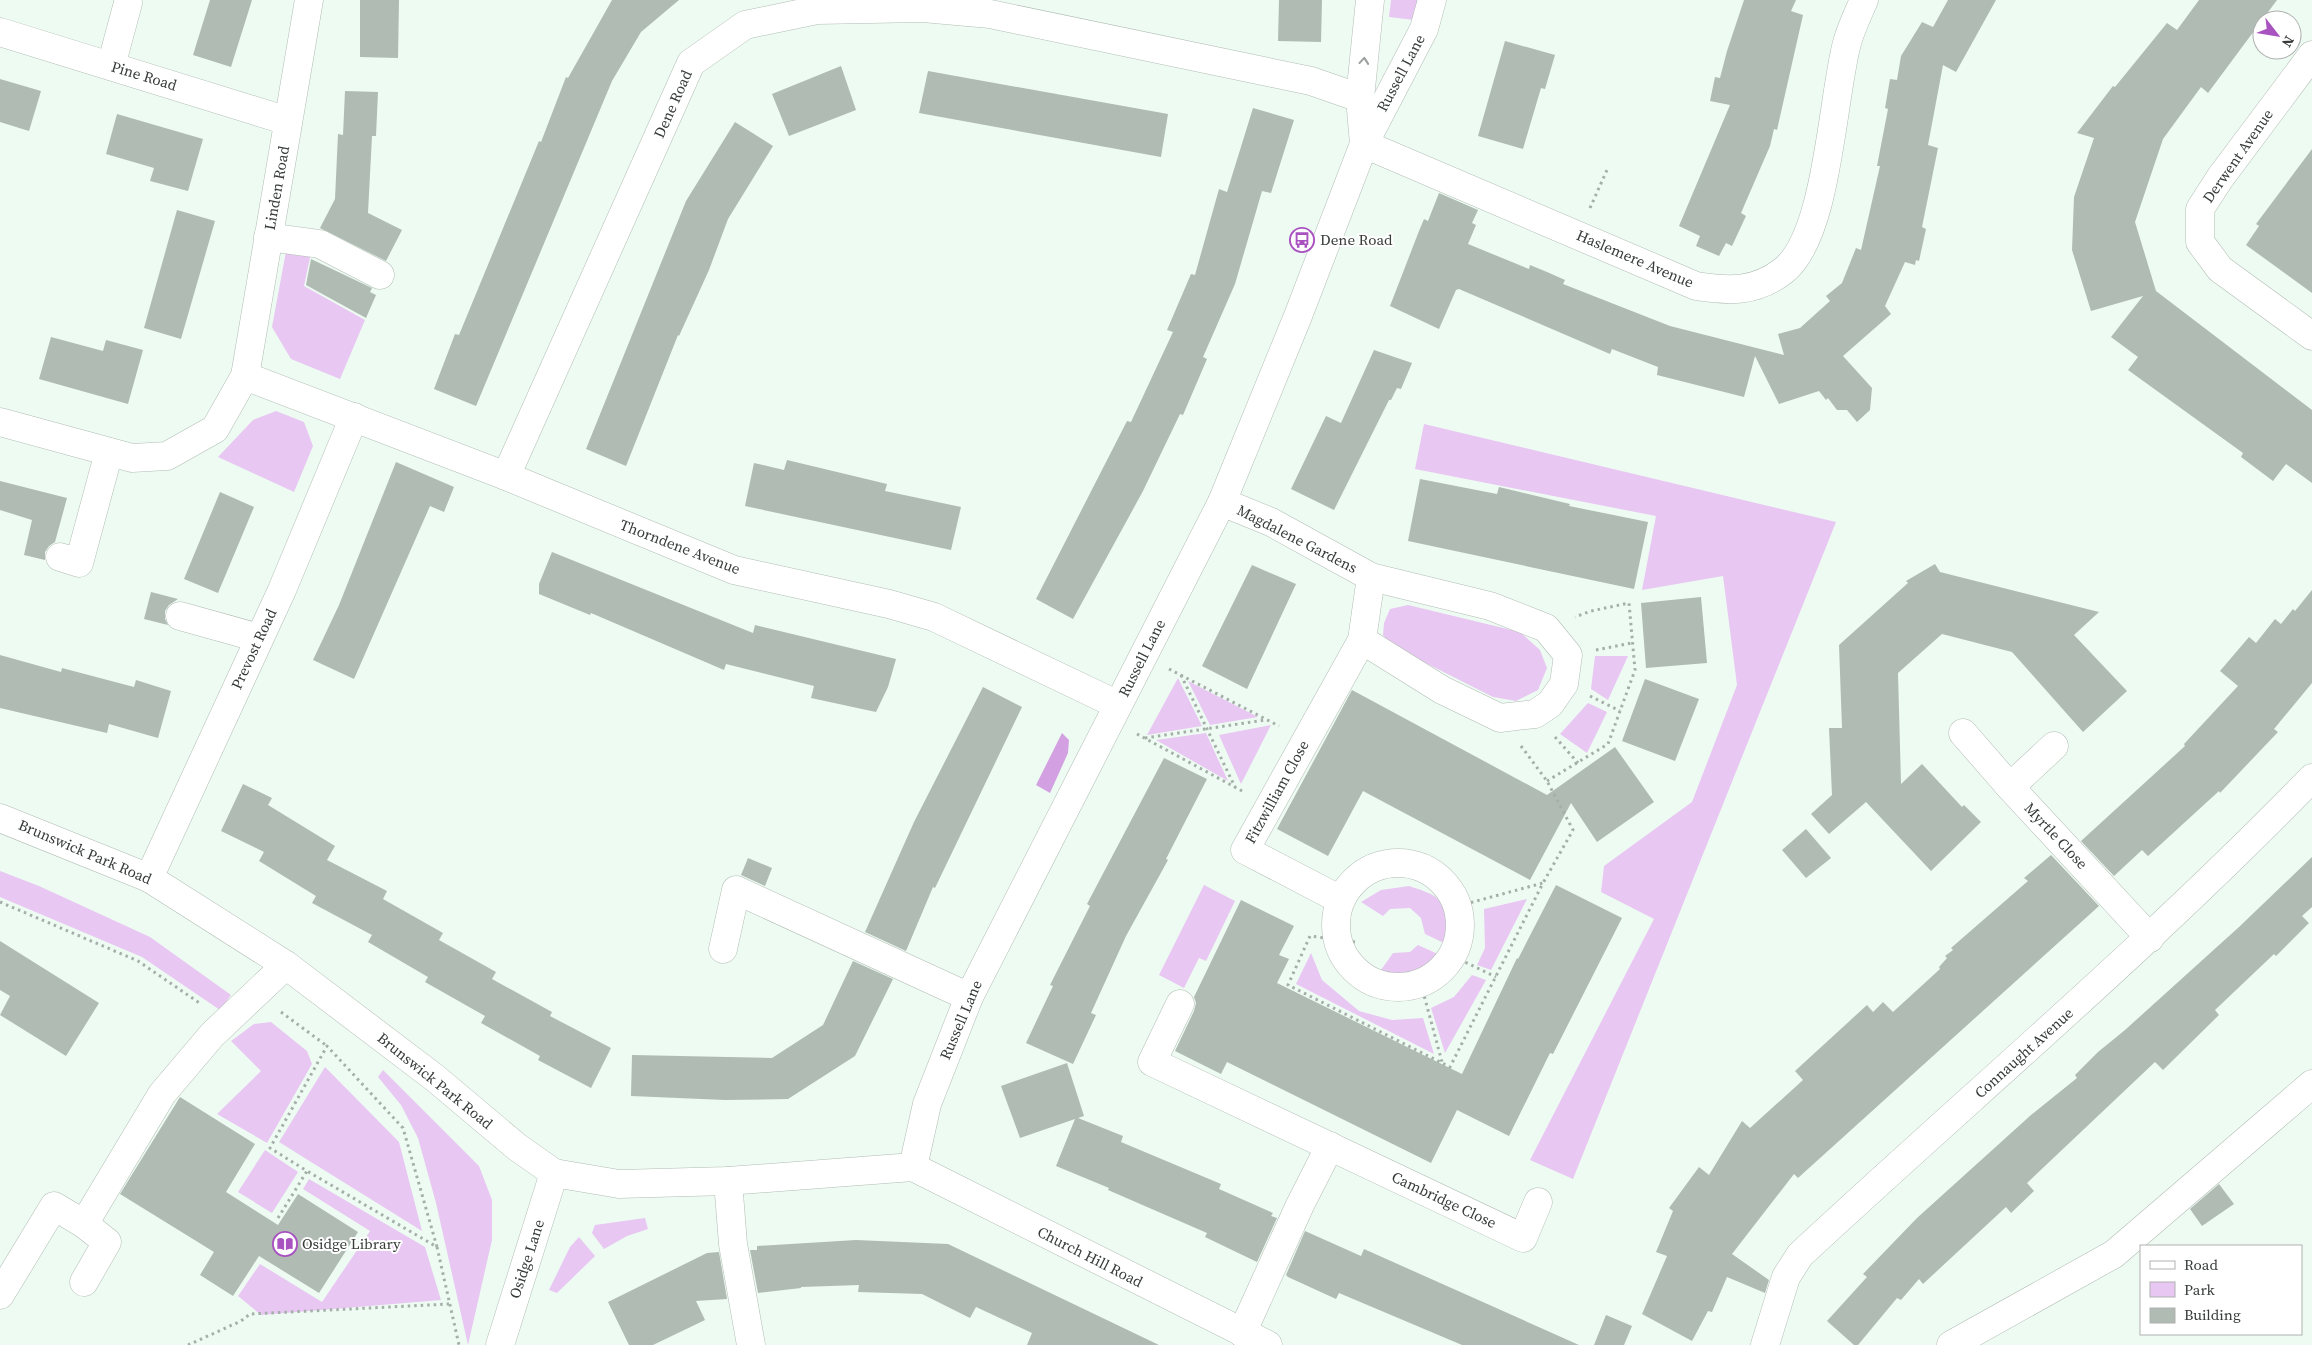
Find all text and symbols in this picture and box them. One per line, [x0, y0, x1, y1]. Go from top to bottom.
north arrow [2252, 10, 2302, 60]
street label: Russell Lane [1371, 30, 1430, 115]
text: N [2277, 32, 2299, 51]
street label: Pine Road [109, 56, 180, 96]
one-way arrow [1358, 56, 1369, 64]
street label: Dene Road [648, 66, 697, 141]
street label: Derwent Avenue [2197, 104, 2278, 207]
street label: Linden Road [259, 144, 294, 232]
street label: Haslemere Avenue [1573, 224, 1697, 293]
bus stop icon: Dene Road [1289, 227, 1315, 253]
place label: Dene Road [1320, 229, 1393, 250]
street label: Magdalene Gardens [1233, 499, 1361, 578]
street label: Thorndene Avenue [617, 514, 744, 579]
street label: Prevost Road [226, 605, 282, 693]
street label: Russell Lane [1113, 615, 1170, 700]
street label: Fitzwilliam Close [1240, 736, 1314, 847]
street label: Myrtle Close [2020, 798, 2093, 874]
street label: Brunswick Park Road [15, 814, 156, 889]
street label: Russell Lane [934, 976, 987, 1063]
street label: Connaught Avenue [1970, 1002, 2078, 1103]
street label: Brunswick Park Road [373, 1027, 498, 1134]
street label: Cambridge Close [1388, 1166, 1500, 1233]
street label: Osidge Lane [504, 1216, 549, 1301]
street label: Church Hill Road [1034, 1221, 1147, 1292]
library icon: Osidge Library [272, 1231, 298, 1257]
place label: Osidge Library [302, 1233, 401, 1254]
legend [2140, 1245, 2302, 1335]
text: Road [2184, 1254, 2218, 1275]
text: Park [2184, 1279, 2216, 1300]
text: Building [2184, 1304, 2241, 1325]

